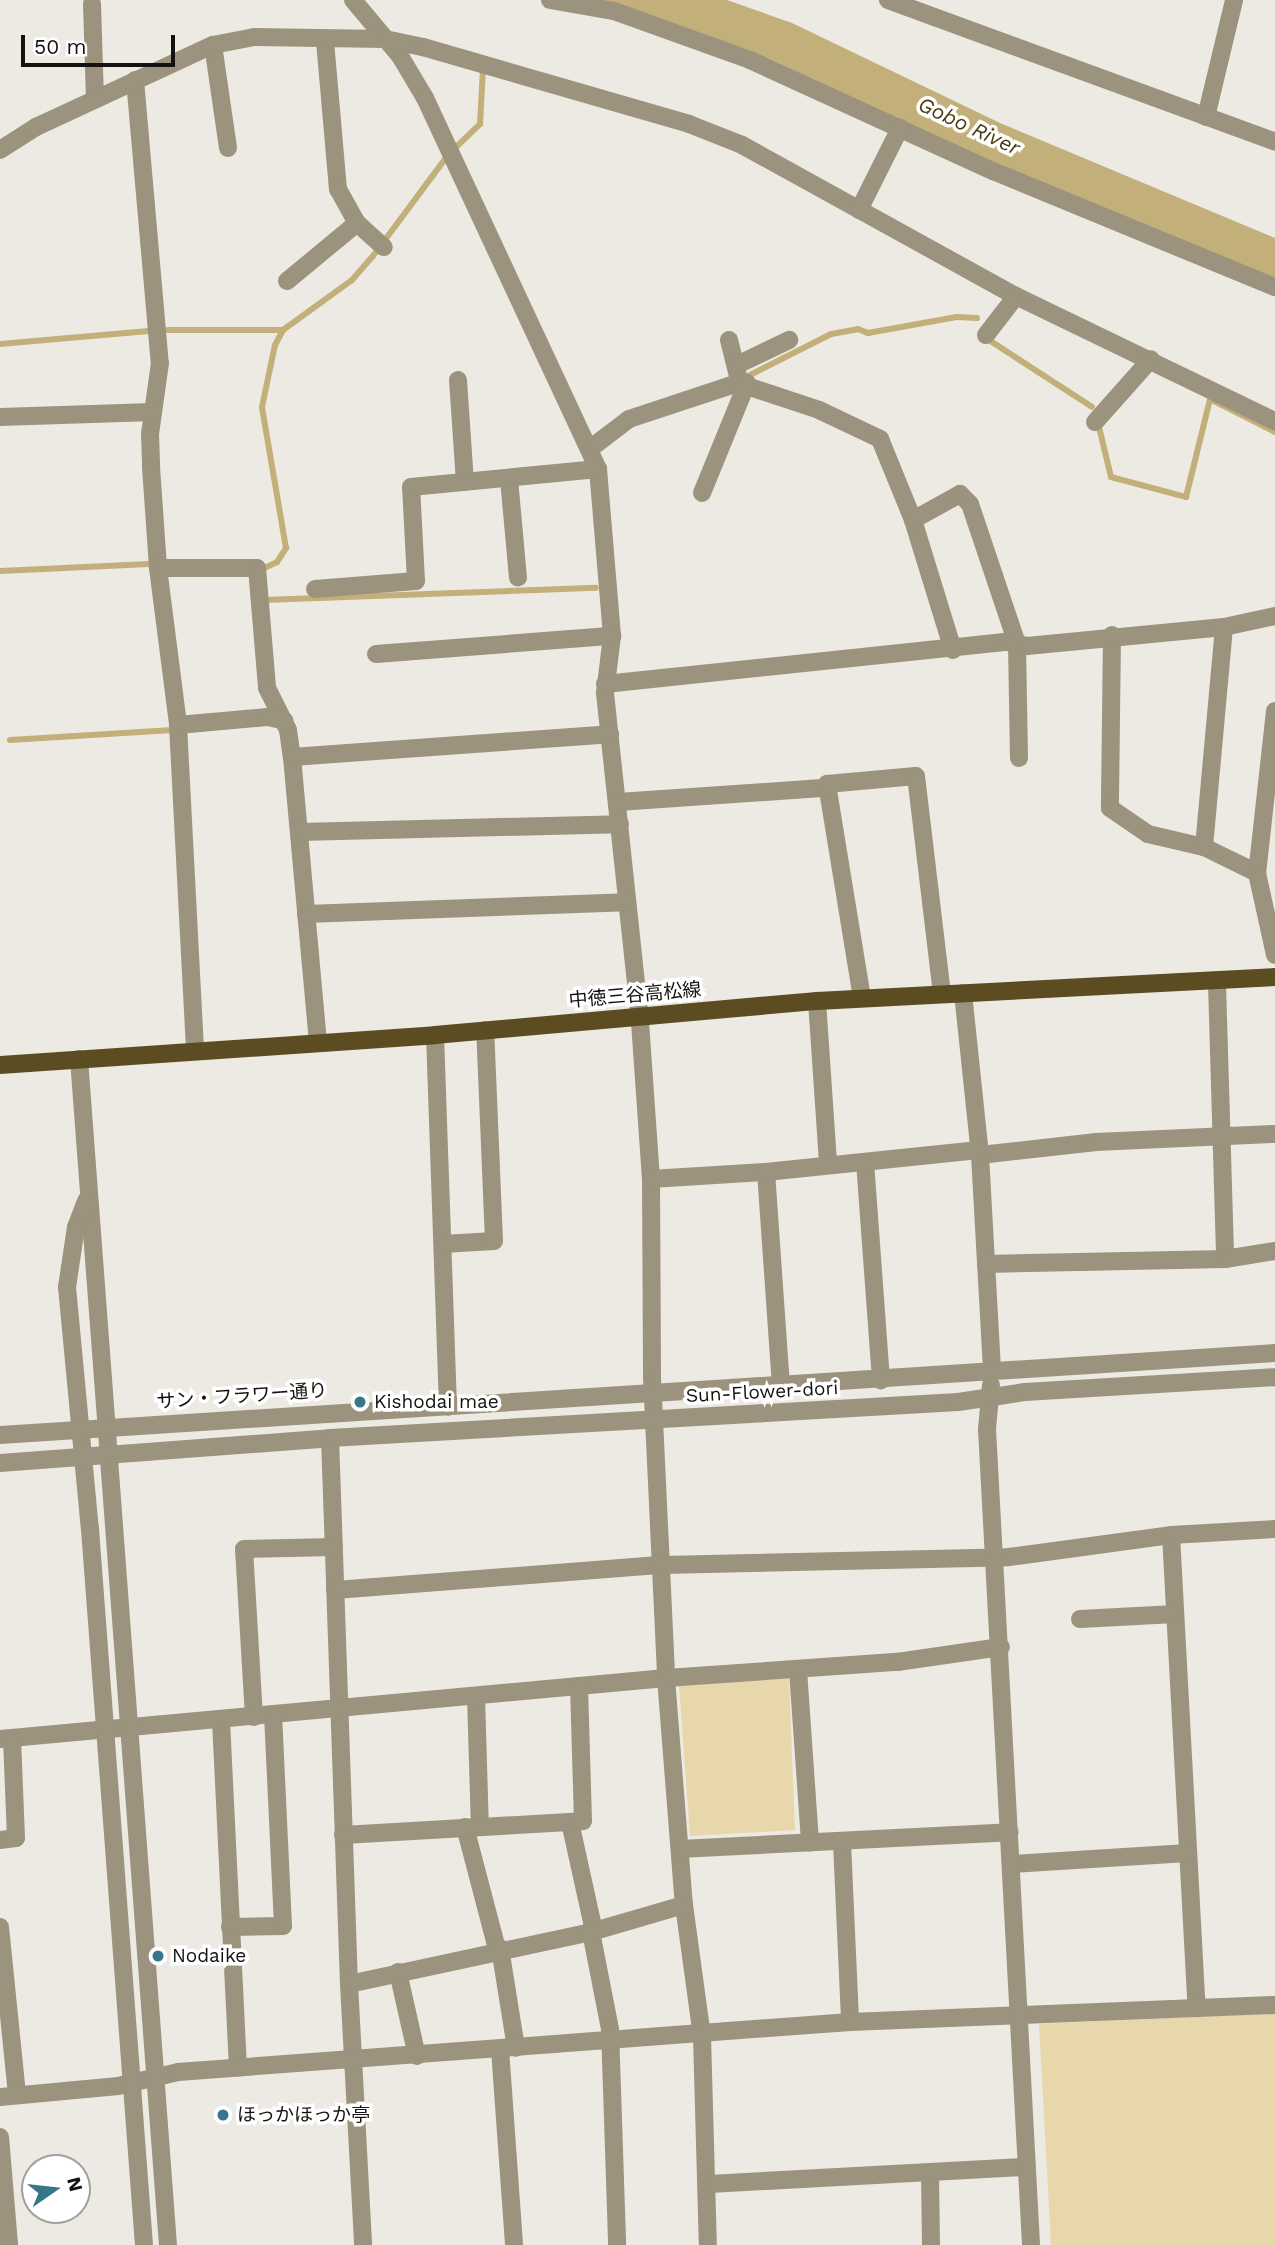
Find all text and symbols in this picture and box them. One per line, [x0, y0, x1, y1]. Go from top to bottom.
scale bar [24, 21, 178, 65]
text: 50 m [34, 34, 86, 59]
water label: Gobo River [914, 91, 1024, 161]
street label: 中徳三谷高松線 [568, 978, 702, 1012]
street label: Sun-Flower-dori [685, 1377, 839, 1407]
street label: サン・フラワー通り [156, 1379, 328, 1413]
place label: Kishodai mae [374, 1391, 499, 1413]
marker: Kishodai mae [352, 1394, 368, 1410]
place label: Nodaike [172, 1945, 246, 1967]
marker: Nodaike [150, 1948, 166, 1964]
place label: ほっかほっか亭 [237, 2104, 370, 2126]
marker: ほっかほっか亭 [215, 2107, 231, 2123]
north arrow [21, 2154, 91, 2224]
text: N [62, 2175, 88, 2194]

